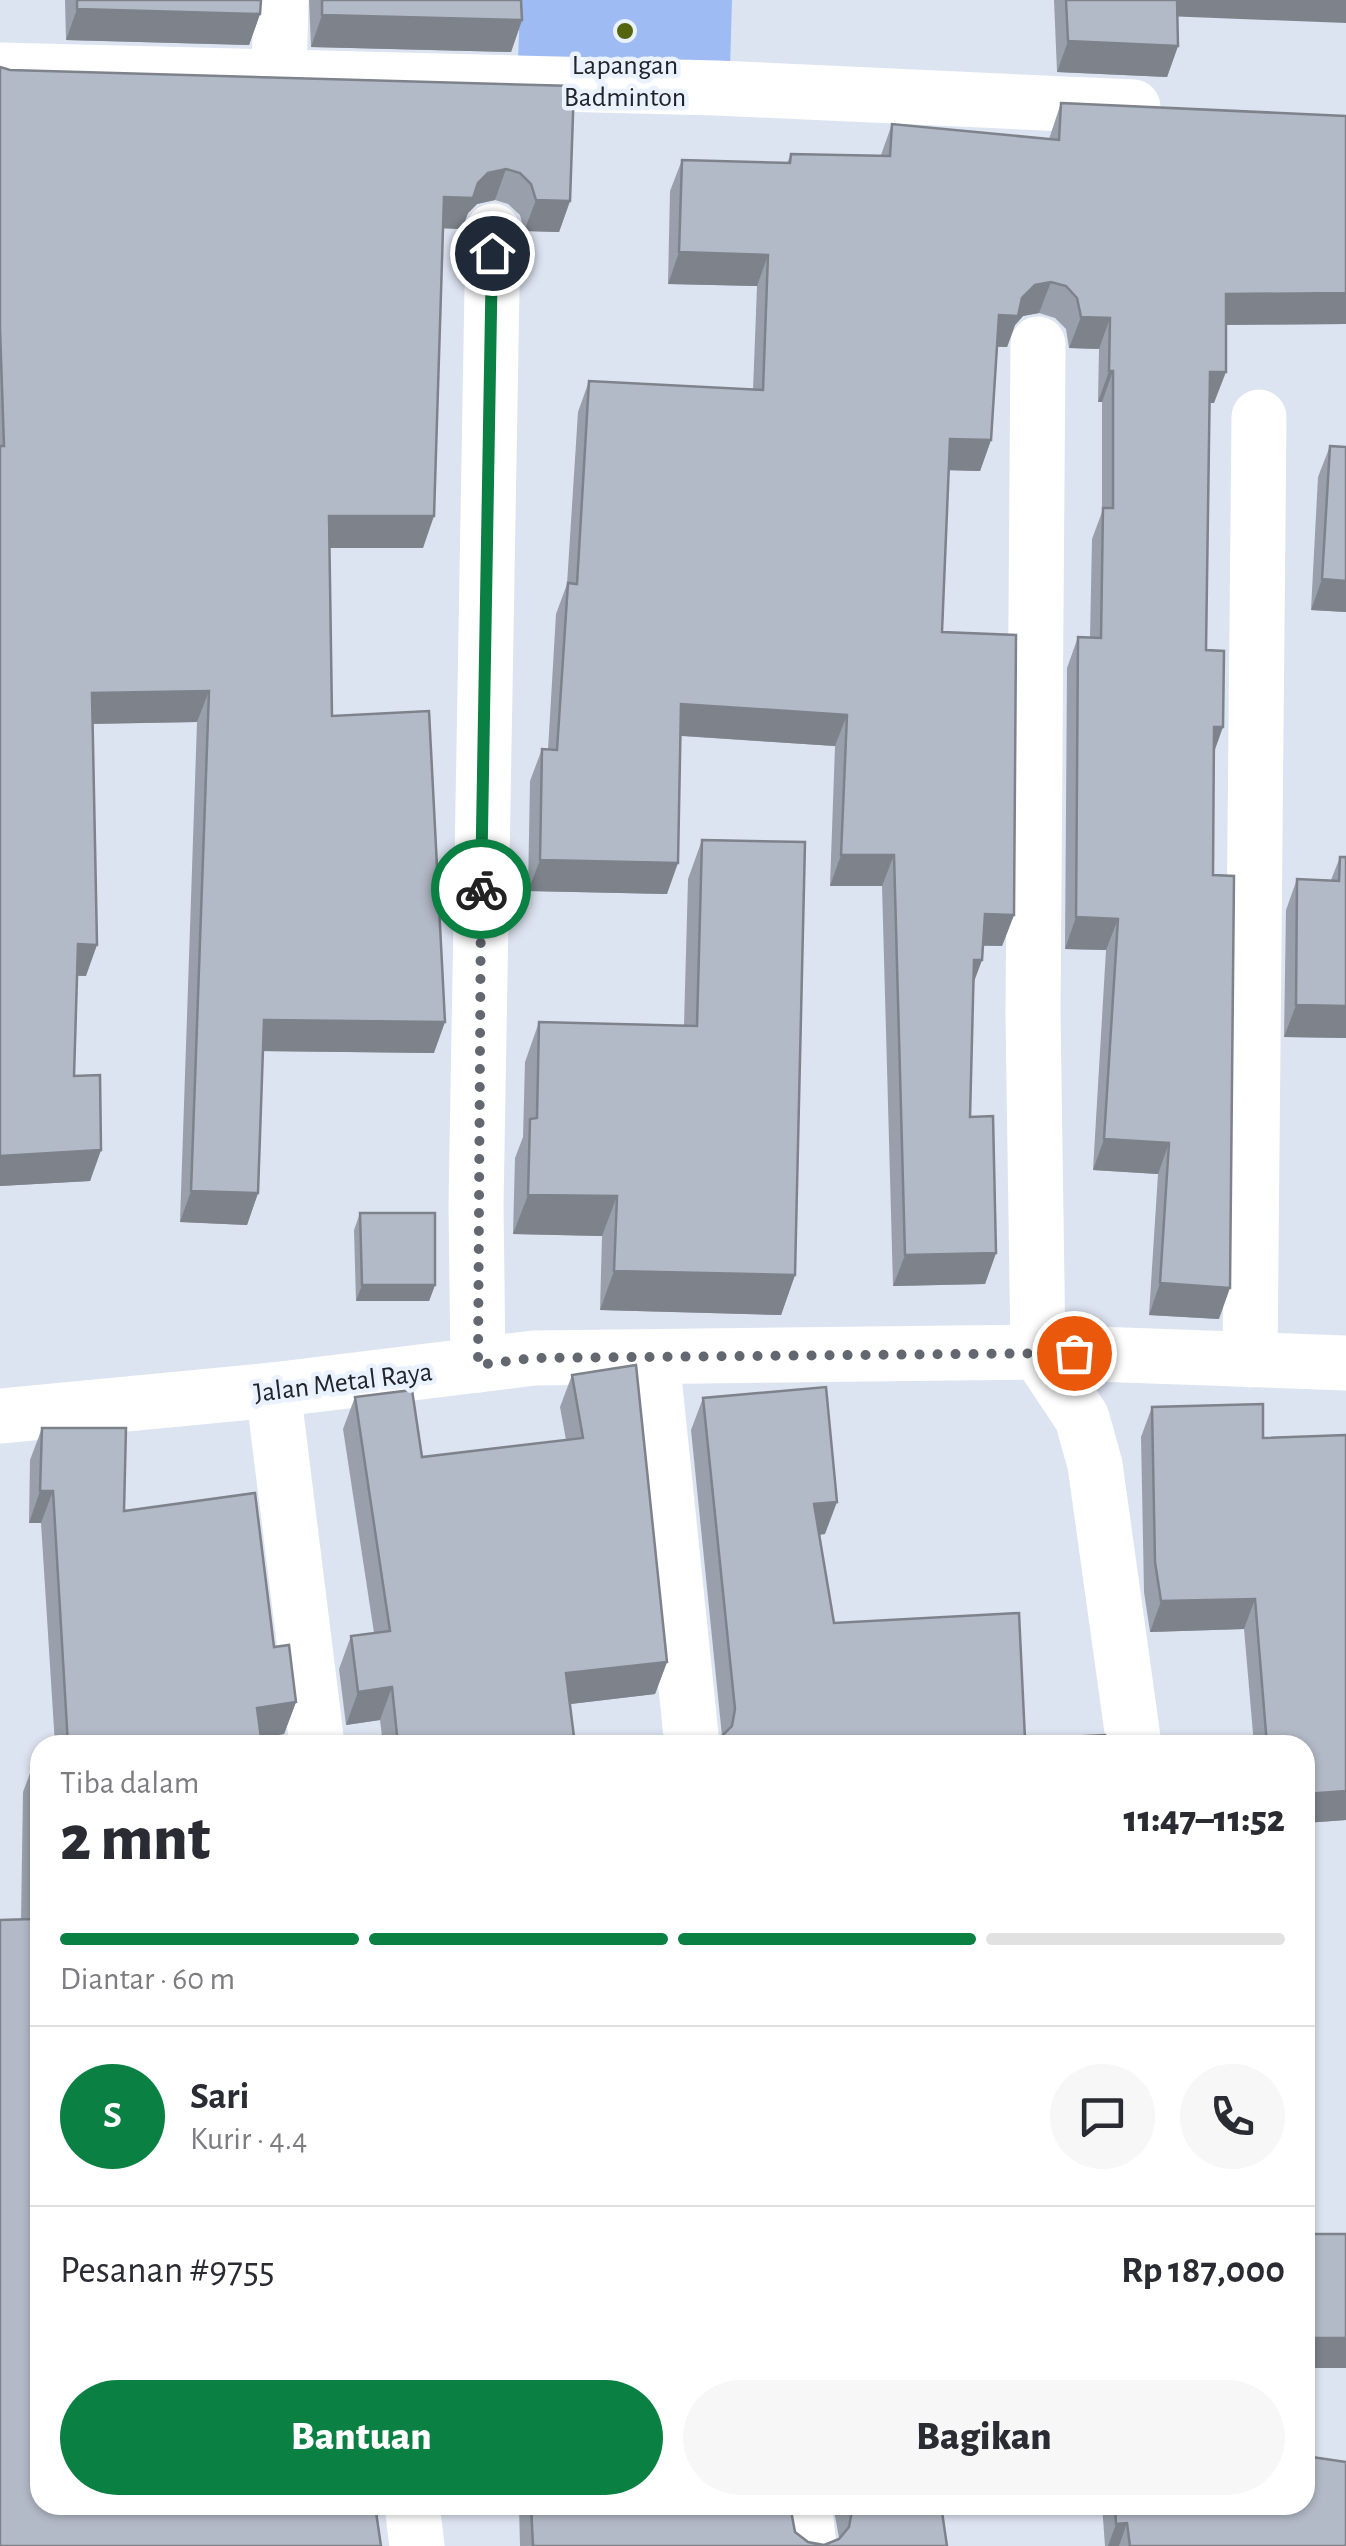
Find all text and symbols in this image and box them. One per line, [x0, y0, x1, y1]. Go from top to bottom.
marker: Lapangan Badminton [614, 20, 636, 42]
place label: Lapangan Badminton [564, 52, 686, 112]
pin [450, 211, 535, 296]
icon: home [465, 226, 520, 281]
courier [431, 839, 531, 939]
icon: bike [454, 862, 509, 917]
pin [1032, 1311, 1117, 1396]
icon: bag [1047, 1326, 1102, 1381]
street label: Jalan Metal Raya [252, 1358, 434, 1408]
text: Tiba dalam [60, 1767, 199, 1799]
text: 11:47–11:52 [1123, 1801, 1285, 1839]
text: 2 mnt [60, 1807, 210, 1872]
text: Diantar · 60 m [60, 1963, 235, 1995]
button: chat [1050, 2064, 1155, 2169]
button: phone [1180, 2064, 1285, 2169]
text: Sari [190, 2078, 250, 2116]
text: S [103, 2097, 122, 2135]
text: Kurir · 4.4 [190, 2123, 307, 2155]
text: Pesanan #9755 [60, 2252, 275, 2290]
text: Rp 187,000 [1121, 2252, 1285, 2290]
button: Bantuan [60, 2380, 663, 2495]
button: Bagikan [683, 2380, 1285, 2495]

